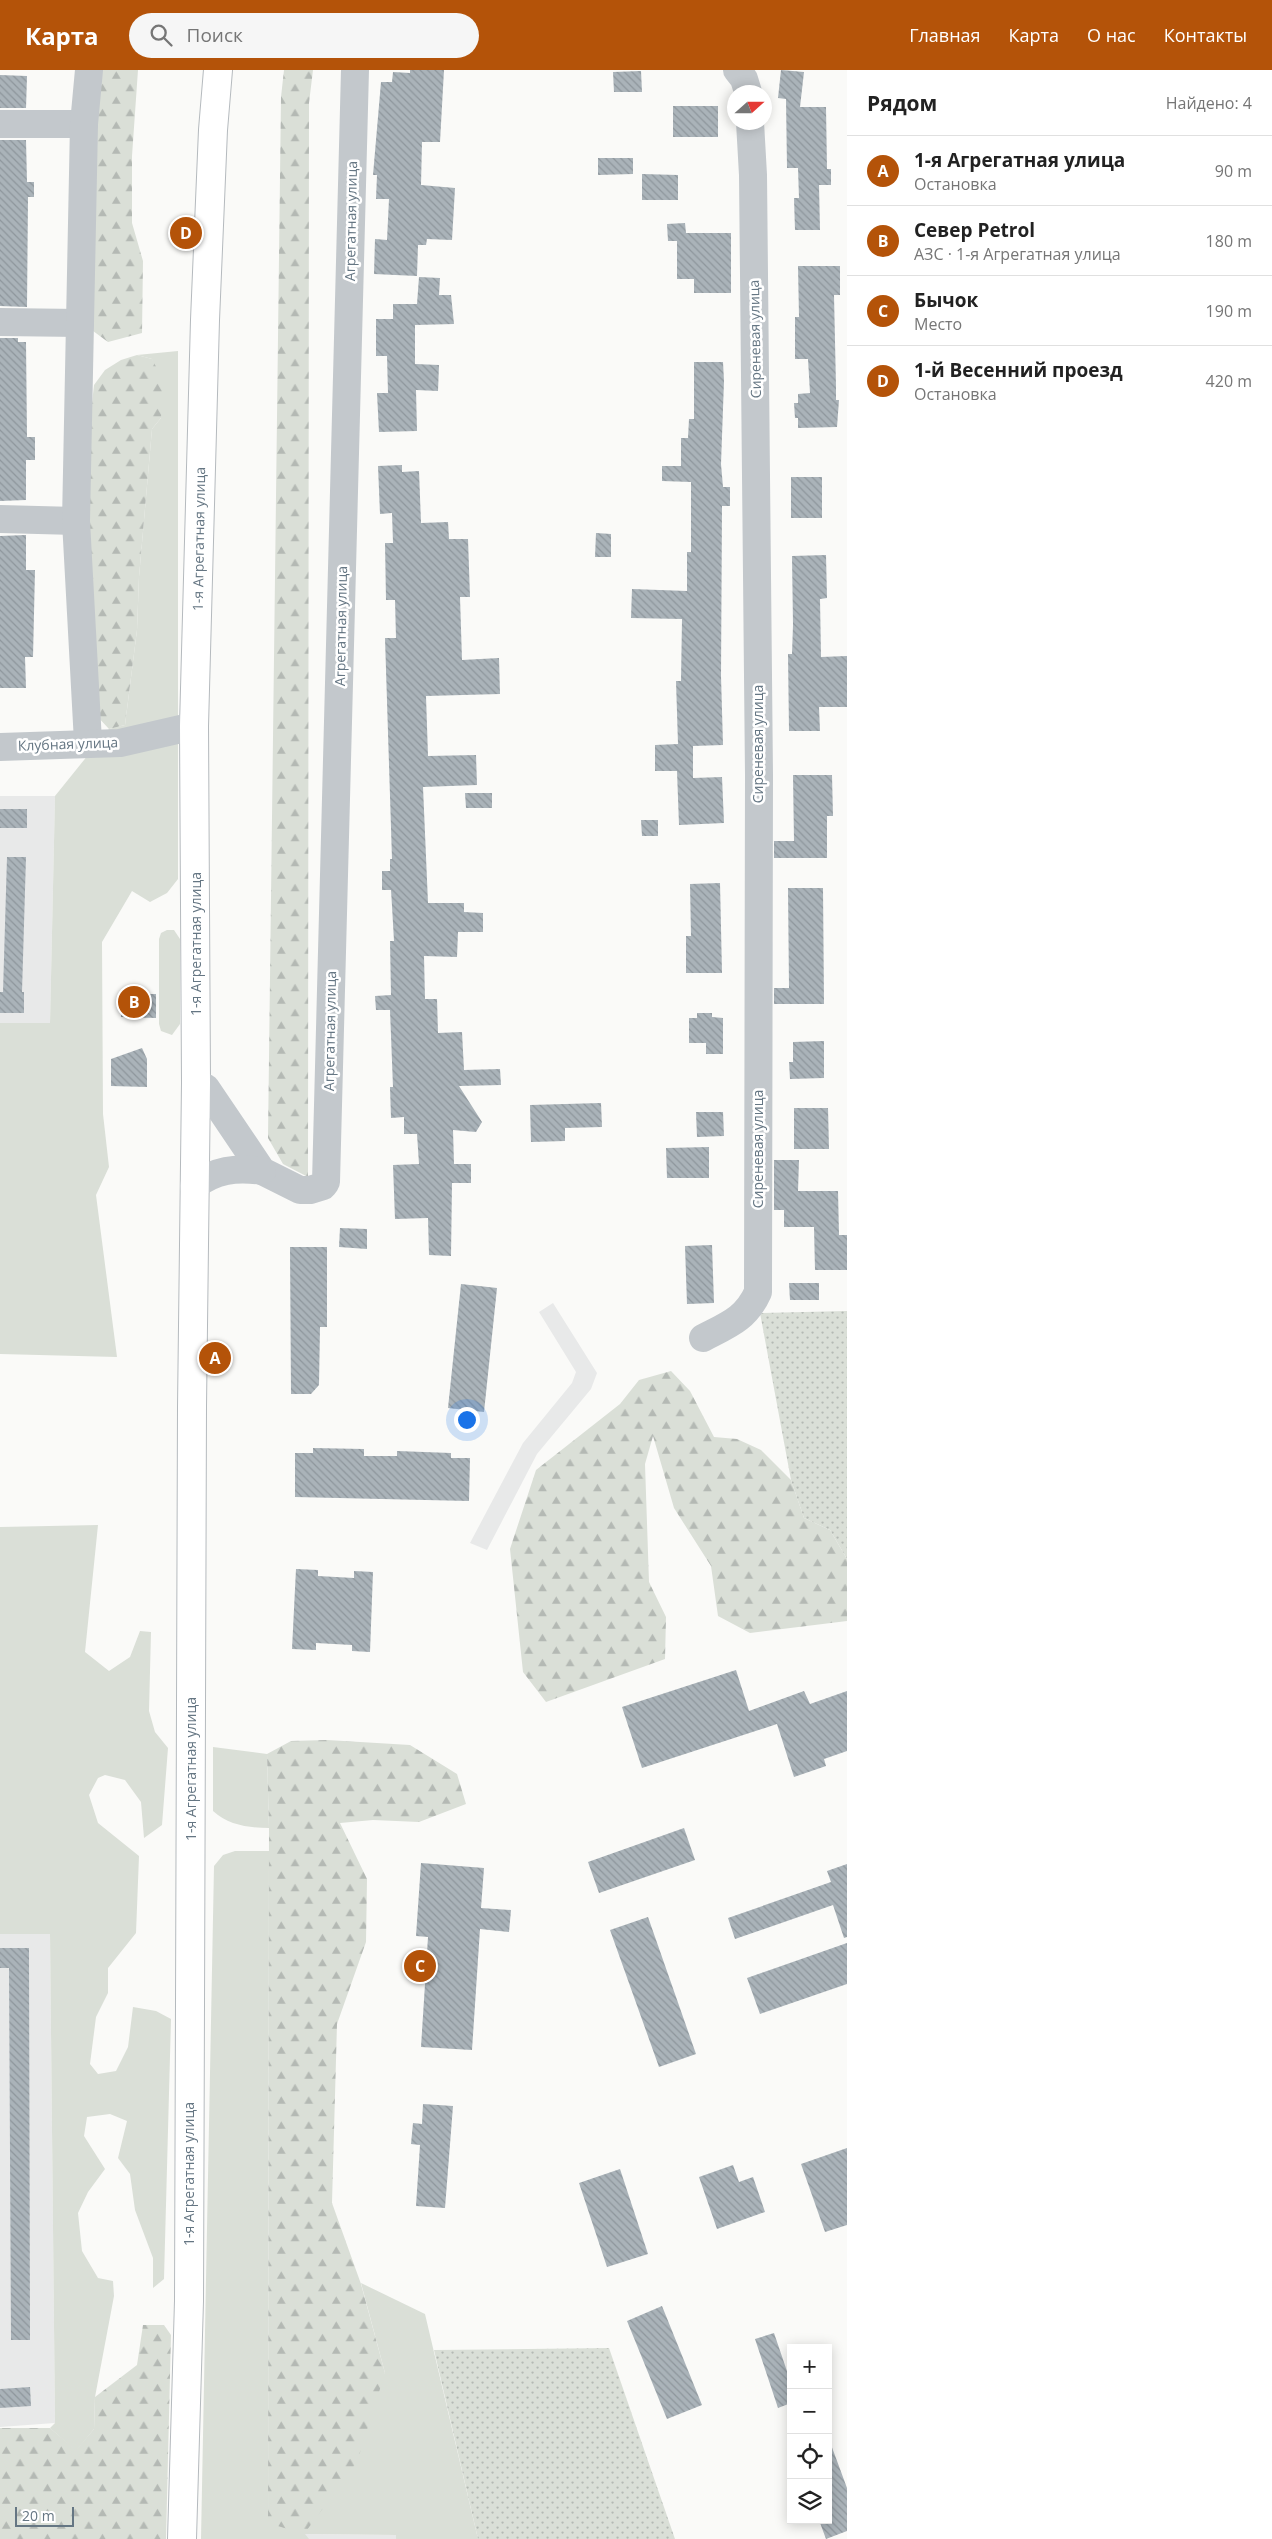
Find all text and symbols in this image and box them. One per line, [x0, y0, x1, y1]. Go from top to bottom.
search box [129, 13, 479, 58]
text: Карта [25, 19, 99, 52]
icon: search [147, 21, 175, 49]
text: Поиск [187, 22, 243, 48]
text: Главная [909, 23, 981, 47]
text: Карта [1009, 23, 1059, 47]
text: О нас [1087, 23, 1136, 47]
text: Контакты [1164, 23, 1247, 47]
north arrow [727, 85, 772, 130]
text: Рядом [867, 89, 937, 117]
text: Найдено: 4 [1166, 92, 1252, 114]
text: 1-я Агрегатная улица [914, 147, 1125, 173]
text: A [877, 160, 889, 182]
text: 90 m [1215, 160, 1252, 182]
street label: Агрегатная улица [340, 161, 361, 281]
text: Остановка [914, 173, 997, 195]
pin: D [170, 214, 202, 252]
text: Север Petrol [914, 217, 1035, 243]
text: B [878, 230, 888, 252]
text: 180 m [1206, 230, 1252, 252]
text: АЗС · 1-я Агрегатная улица [914, 243, 1121, 265]
street label: Сиреневая улица [744, 280, 765, 398]
text: Бычок [914, 287, 978, 313]
text: C [878, 300, 888, 322]
text: 190 m [1206, 300, 1252, 322]
text: Место [914, 313, 962, 335]
text: 1-й Весенний проезд [914, 357, 1123, 383]
text: D [877, 370, 889, 392]
text: 420 m [1206, 370, 1252, 392]
text: Остановка [914, 383, 997, 405]
street label: 1-я Агрегатная улица [188, 467, 209, 611]
street label: Агрегатная улица [330, 566, 351, 686]
street label: Сиреневая улица [748, 685, 767, 803]
street label: Клубная улица [17, 732, 118, 755]
street label: 1-я Агрегатная улица [186, 872, 205, 1016]
street label: Агрегатная улица [319, 971, 340, 1091]
pin: B [118, 983, 150, 1021]
street label: Сиреневая улица [748, 1090, 767, 1208]
pin: A [199, 1339, 231, 1377]
your location [454, 1407, 480, 1433]
street label: 1-я Агрегатная улица [181, 1697, 200, 1841]
pin: C [404, 1947, 436, 1985]
street label: 1-я Агрегатная улица [179, 2102, 198, 2246]
map controls [787, 2344, 832, 2524]
button: + [787, 2344, 832, 2389]
button: − [787, 2389, 832, 2434]
button: locate [787, 2434, 832, 2479]
button: layers [787, 2479, 832, 2524]
scale bar [15, 2504, 74, 2527]
text: 20 m [22, 2506, 55, 2525]

